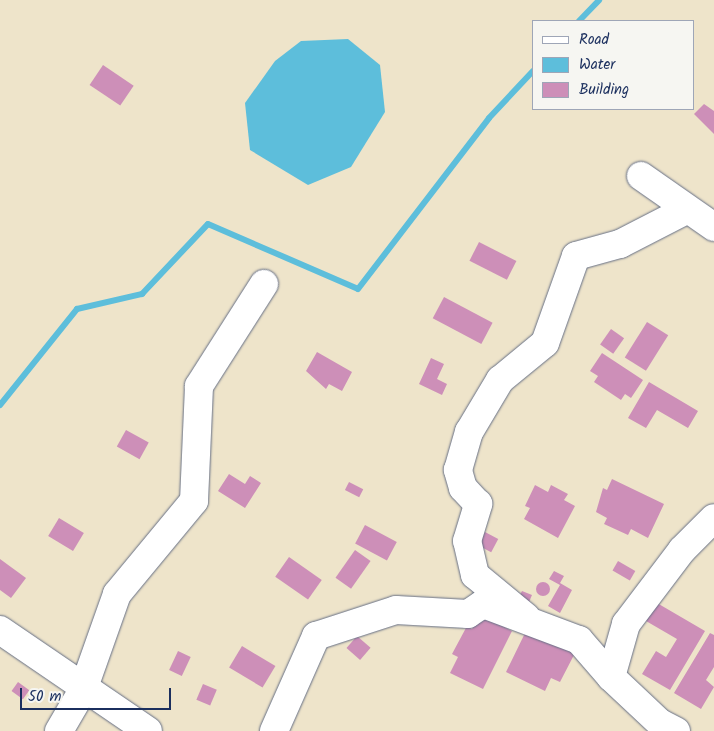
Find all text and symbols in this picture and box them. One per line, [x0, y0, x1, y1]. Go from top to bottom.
legend [532, 20, 694, 110]
text: Road [579, 28, 609, 52]
text: Water [579, 53, 615, 77]
text: Building [579, 78, 629, 102]
scale bar [22, 678, 174, 710]
text: 50 m [28, 685, 62, 709]

